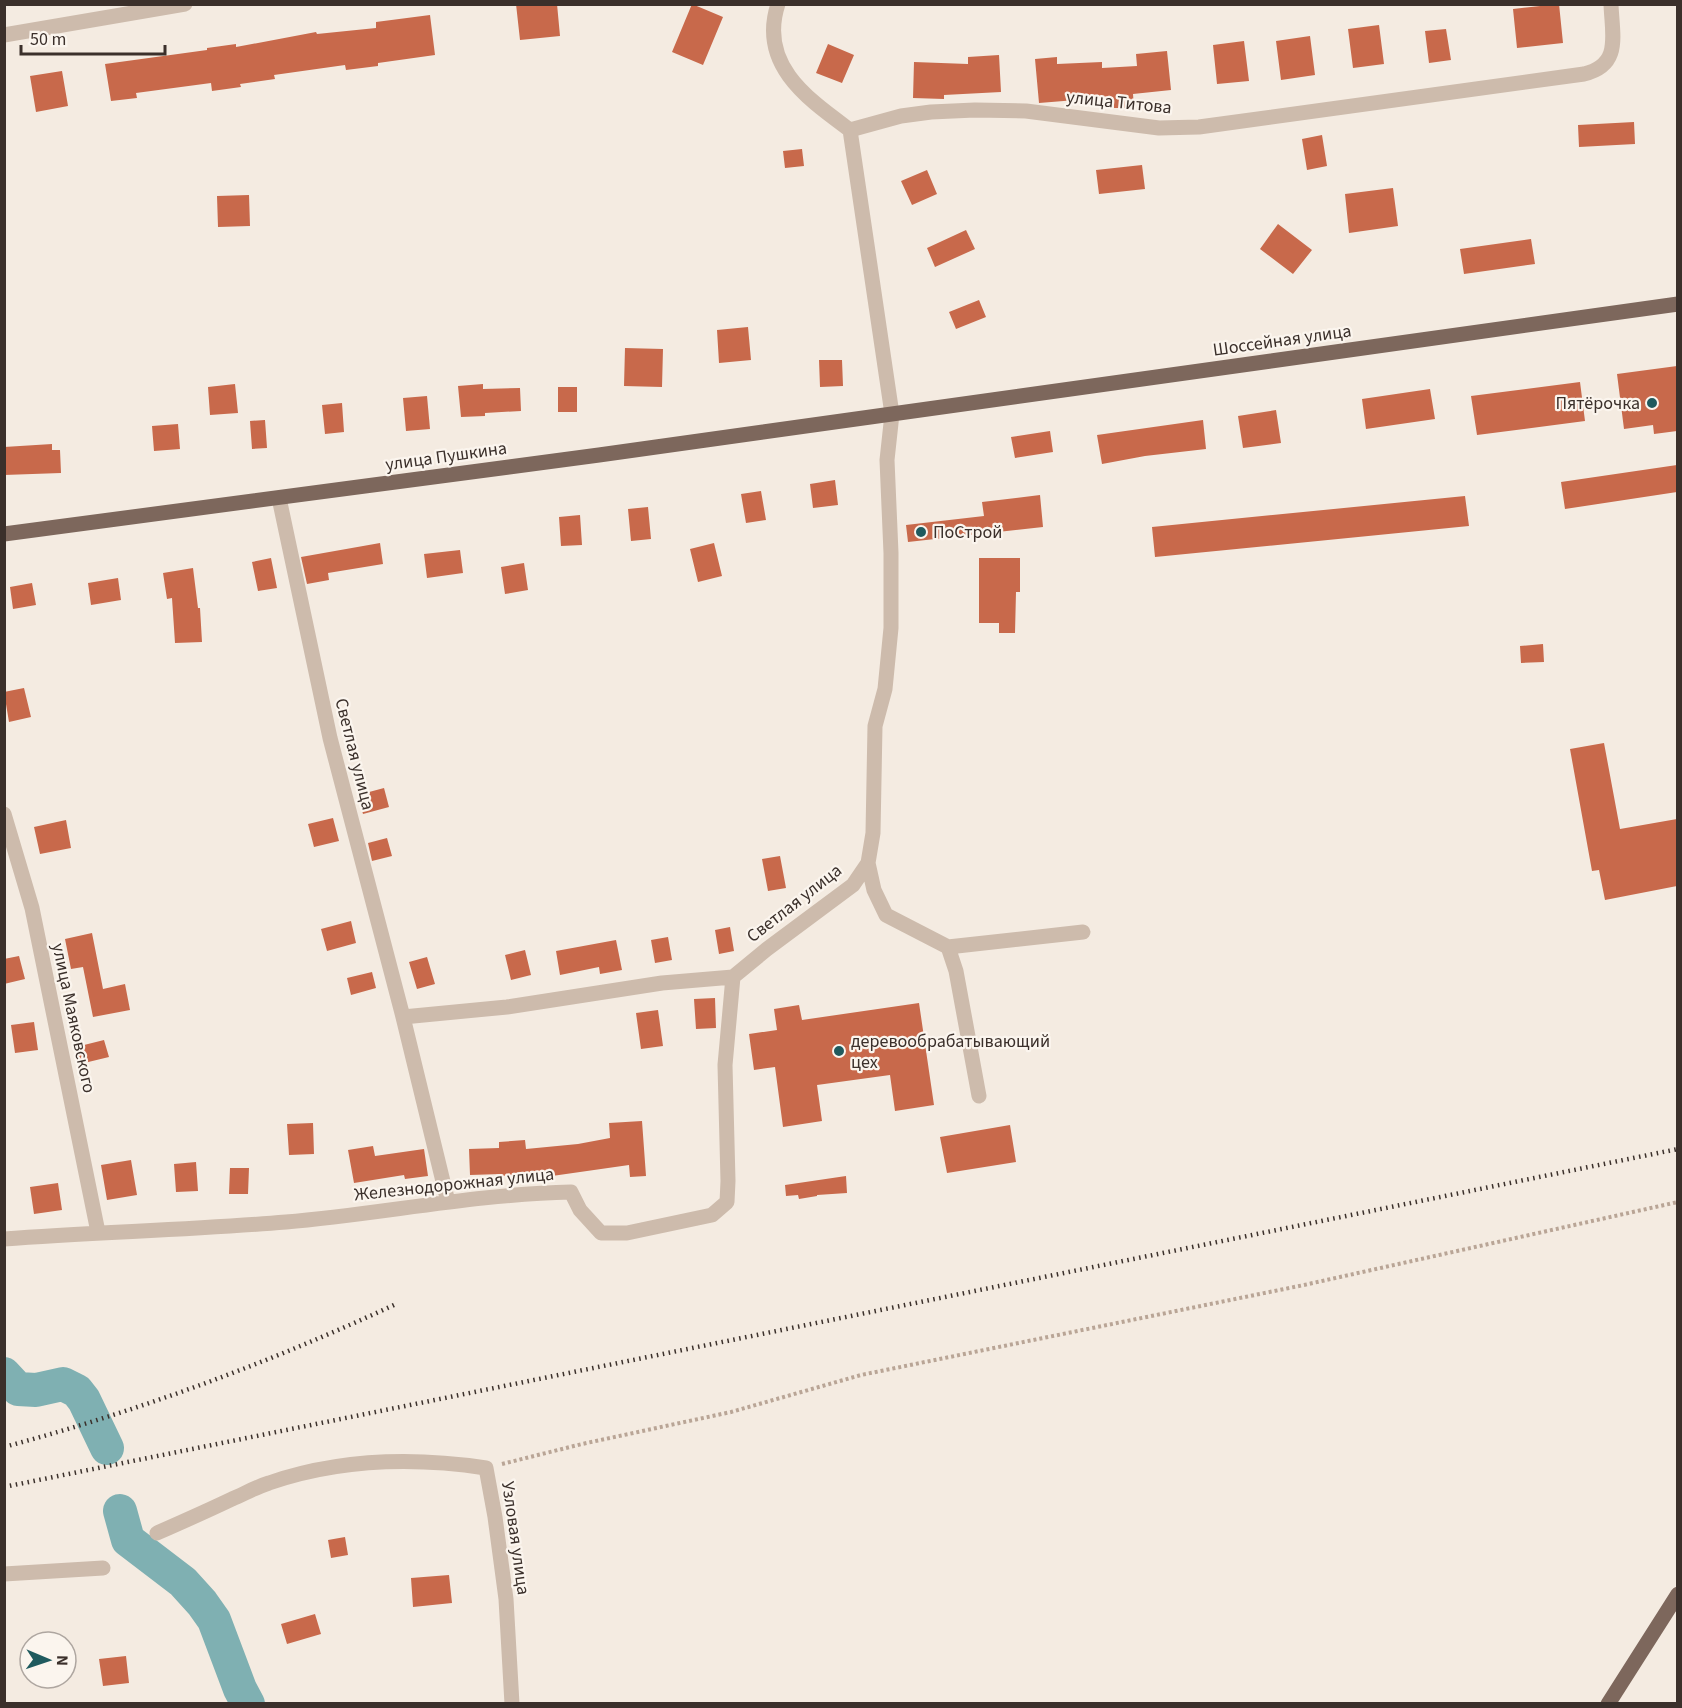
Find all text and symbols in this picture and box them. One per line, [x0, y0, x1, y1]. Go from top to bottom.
scale bar [21, 18, 165, 56]
text: 50 m [30, 27, 66, 52]
street label: улица Титова [1065, 85, 1173, 120]
street label: Шоссейная улица [1211, 318, 1353, 363]
place label: Пятёрочка [1555, 391, 1640, 416]
marker: Пятёрочка [1645, 396, 1659, 410]
street label: улица Пушкина [384, 436, 508, 477]
place label: ПоСтрой [933, 520, 1002, 545]
marker: ПоСтрой [914, 525, 928, 539]
street label: Светлая улица [329, 696, 380, 813]
street label: Светлая улица [742, 858, 847, 948]
street label: улица Маяковского [45, 941, 102, 1095]
place label: деревообрабатывающий цех [851, 1029, 1050, 1075]
marker: деревообрабатывающий цех [832, 1044, 846, 1058]
street label: Железнодорожная улица [353, 1162, 555, 1207]
street label: Узловая улица [495, 1480, 536, 1596]
north arrow [18, 1630, 78, 1690]
text: N [51, 1655, 73, 1666]

